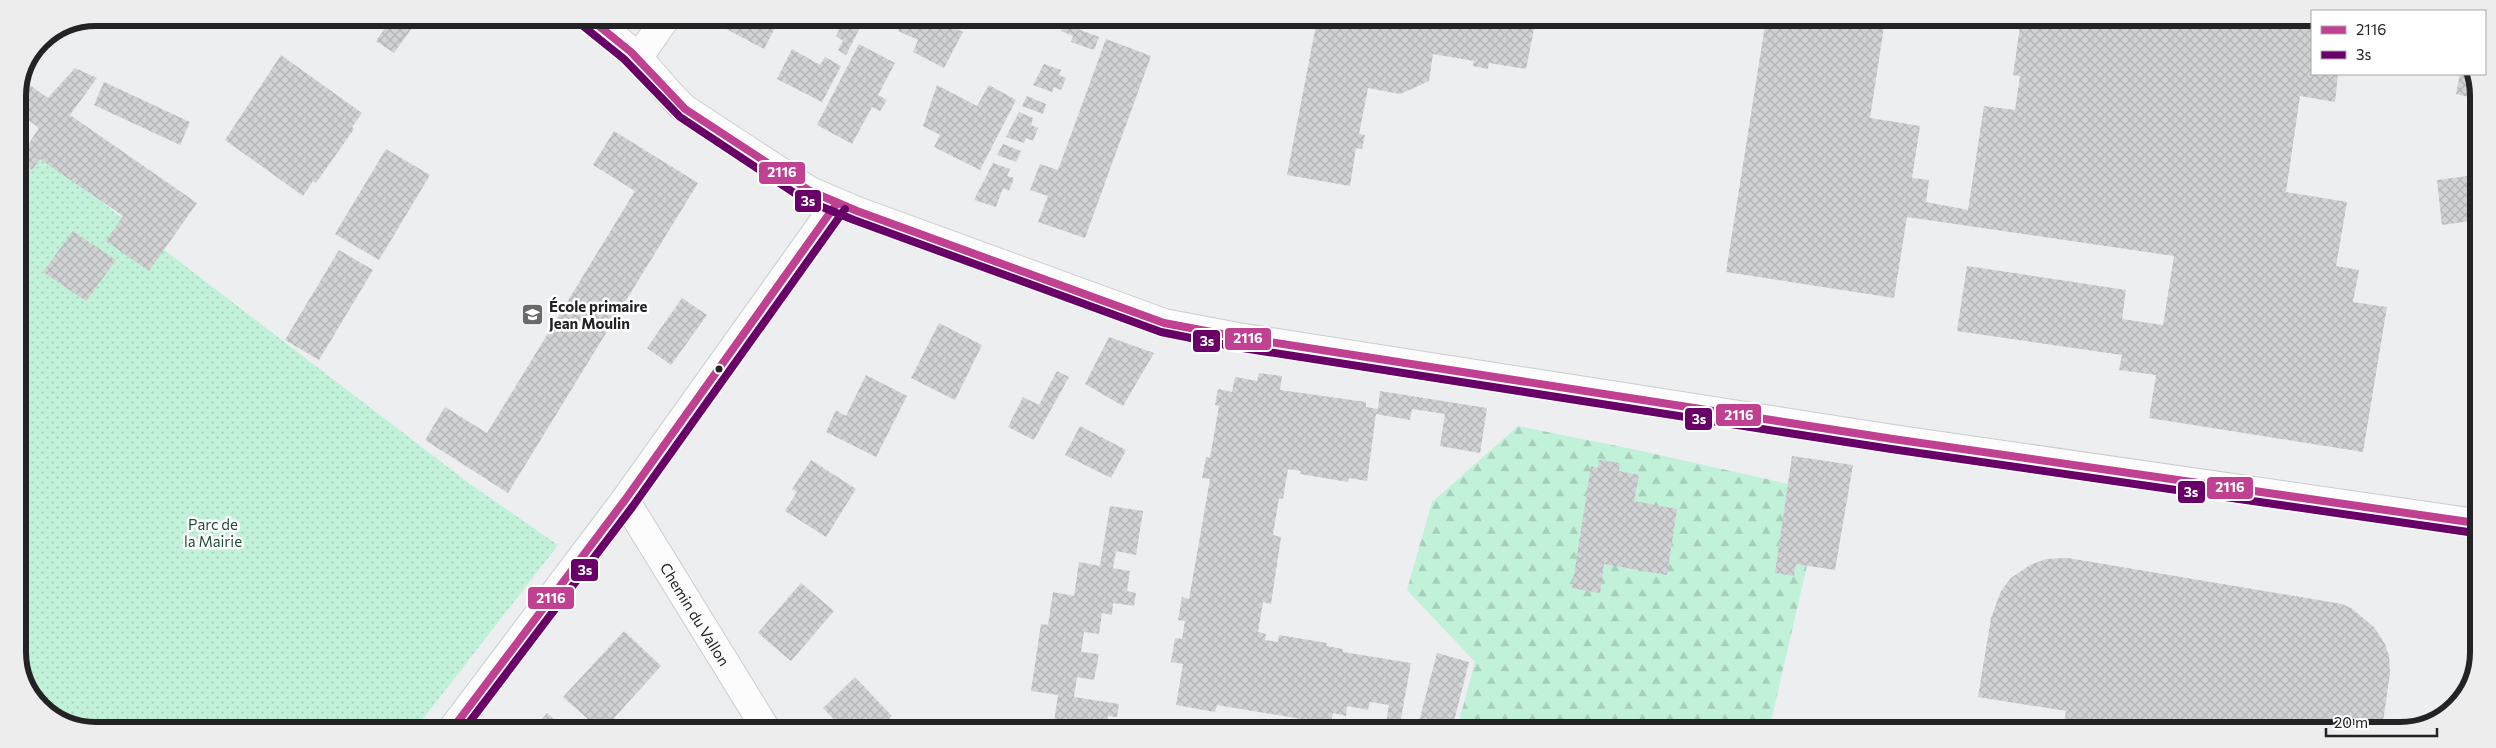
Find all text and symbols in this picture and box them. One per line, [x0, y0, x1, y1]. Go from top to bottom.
legend [2311, 10, 2486, 75]
text: 2116 [2356, 20, 2386, 38]
text: 3s [2356, 45, 2372, 63]
line badge: 2116 [758, 161, 806, 185]
text: 2116 [767, 163, 797, 180]
line badge: 3s [794, 189, 822, 213]
text: 3s [801, 192, 816, 209]
place label: École primaire Jean Moulin [549, 297, 647, 332]
school or university icon: École primaire Jean Moulin [521, 303, 545, 327]
line badge: 2116 [1224, 327, 1272, 351]
line badge: 3s [1192, 329, 1221, 353]
text: 2116 [1233, 329, 1263, 346]
text: 3s [1200, 332, 1215, 349]
unlabelled marker [714, 364, 724, 374]
line badge: 2116 [1715, 403, 1762, 427]
text: 2116 [1724, 406, 1754, 423]
line badge: 3s [1684, 407, 1713, 431]
text: 3s [1692, 410, 1707, 427]
line badge: 2116 [2206, 476, 2254, 500]
text: 2116 [2215, 478, 2245, 495]
line badge: 3s [2177, 480, 2206, 504]
text: 3s [2184, 483, 2199, 500]
park label: Parc de la Mairie [184, 515, 242, 550]
line badge: 3s [570, 558, 599, 582]
street label: Chemin du Vallon [657, 559, 734, 669]
text: 3s [578, 561, 593, 578]
line badge: 2116 [527, 586, 575, 610]
text: 2116 [536, 589, 566, 606]
scale bar [2326, 706, 2437, 738]
text: 20 m [2334, 713, 2368, 731]

